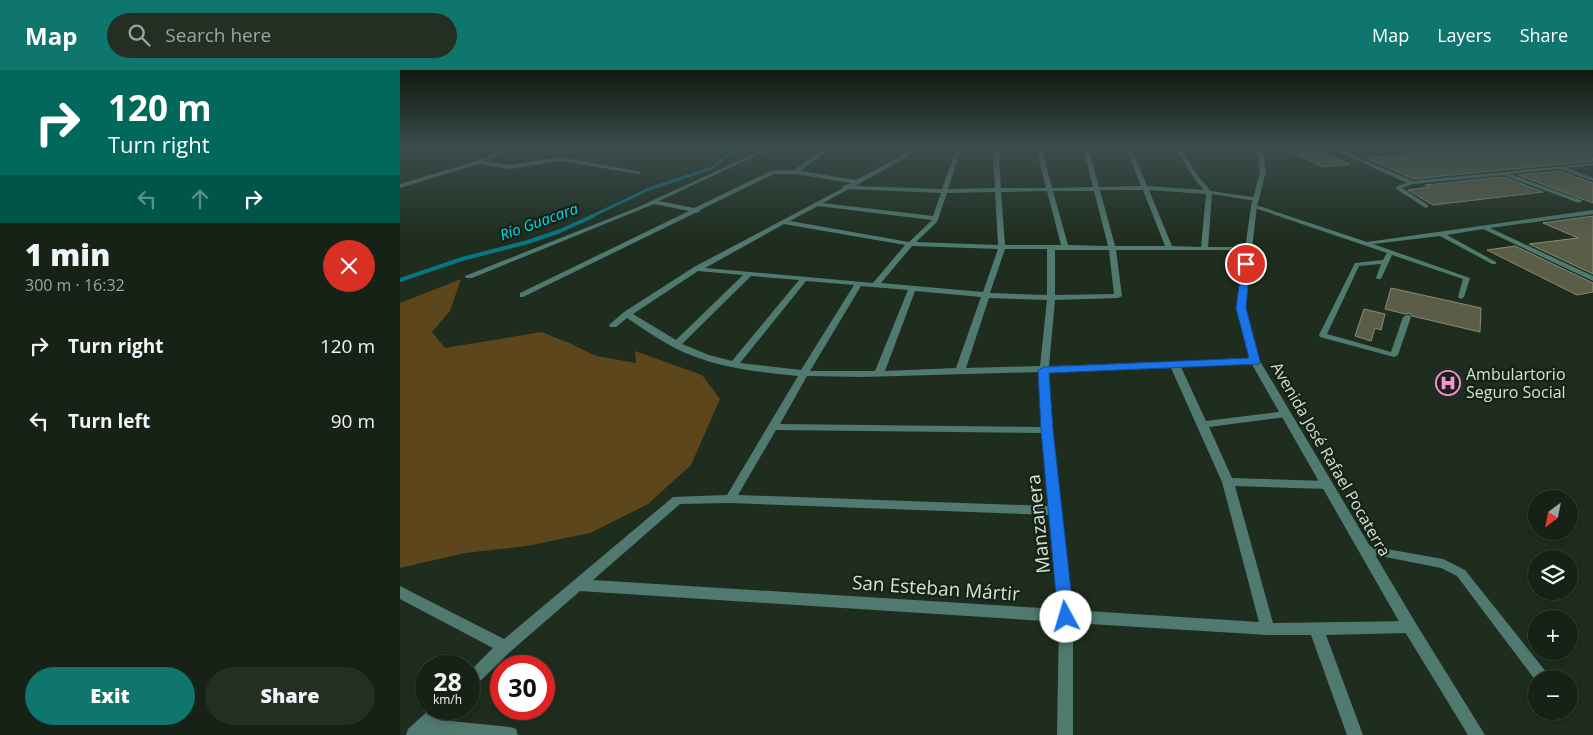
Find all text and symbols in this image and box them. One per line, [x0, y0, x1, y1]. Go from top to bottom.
search box [107, 13, 457, 58]
text: Map [25, 19, 77, 52]
icon: search [125, 21, 153, 49]
text: Search here [165, 22, 271, 48]
text: Map [1372, 23, 1409, 47]
text: Layers [1437, 23, 1492, 47]
text: Share [1520, 23, 1568, 47]
text: 120 m [108, 84, 212, 131]
icon: right [25, 90, 90, 155]
text: Turn right [108, 129, 210, 159]
icon: left [133, 185, 161, 213]
icon: ahead [186, 185, 214, 213]
icon: right [239, 185, 267, 213]
water label: Río Guacara [497, 198, 581, 244]
text: 1 min [25, 234, 110, 275]
button: close [323, 240, 375, 292]
pin [1225, 243, 1267, 285]
icon: arrive [1232, 250, 1260, 278]
text: 300 m · 16:32 [25, 274, 125, 296]
icon: right [25, 332, 53, 360]
text: Turn right [68, 333, 163, 359]
text: 120 m [320, 333, 375, 359]
street label: Avenida José Rafael Pocaterra [1266, 358, 1396, 560]
place label: Ambulartorio Seguro Social [1466, 363, 1566, 403]
hospital icon: Ambulartorio Seguro Social [1435, 370, 1461, 396]
icon: left [25, 407, 53, 435]
text: Turn left [68, 408, 150, 434]
text: 90 m [331, 408, 375, 434]
street label: Manzanera [1020, 473, 1056, 575]
north arrow [1528, 490, 1578, 540]
map controls [1528, 490, 1578, 720]
button: layers [1528, 550, 1578, 600]
street label: San Esteban Mártir [851, 569, 1021, 607]
position arrow [1039, 590, 1091, 642]
button: + [1528, 610, 1578, 660]
speed limit sign: 30 [490, 655, 555, 720]
text: 28 [433, 664, 462, 698]
button: Exit [25, 667, 195, 725]
button: Share [205, 667, 375, 725]
button: − [1528, 670, 1578, 720]
text: km/h [433, 691, 462, 708]

